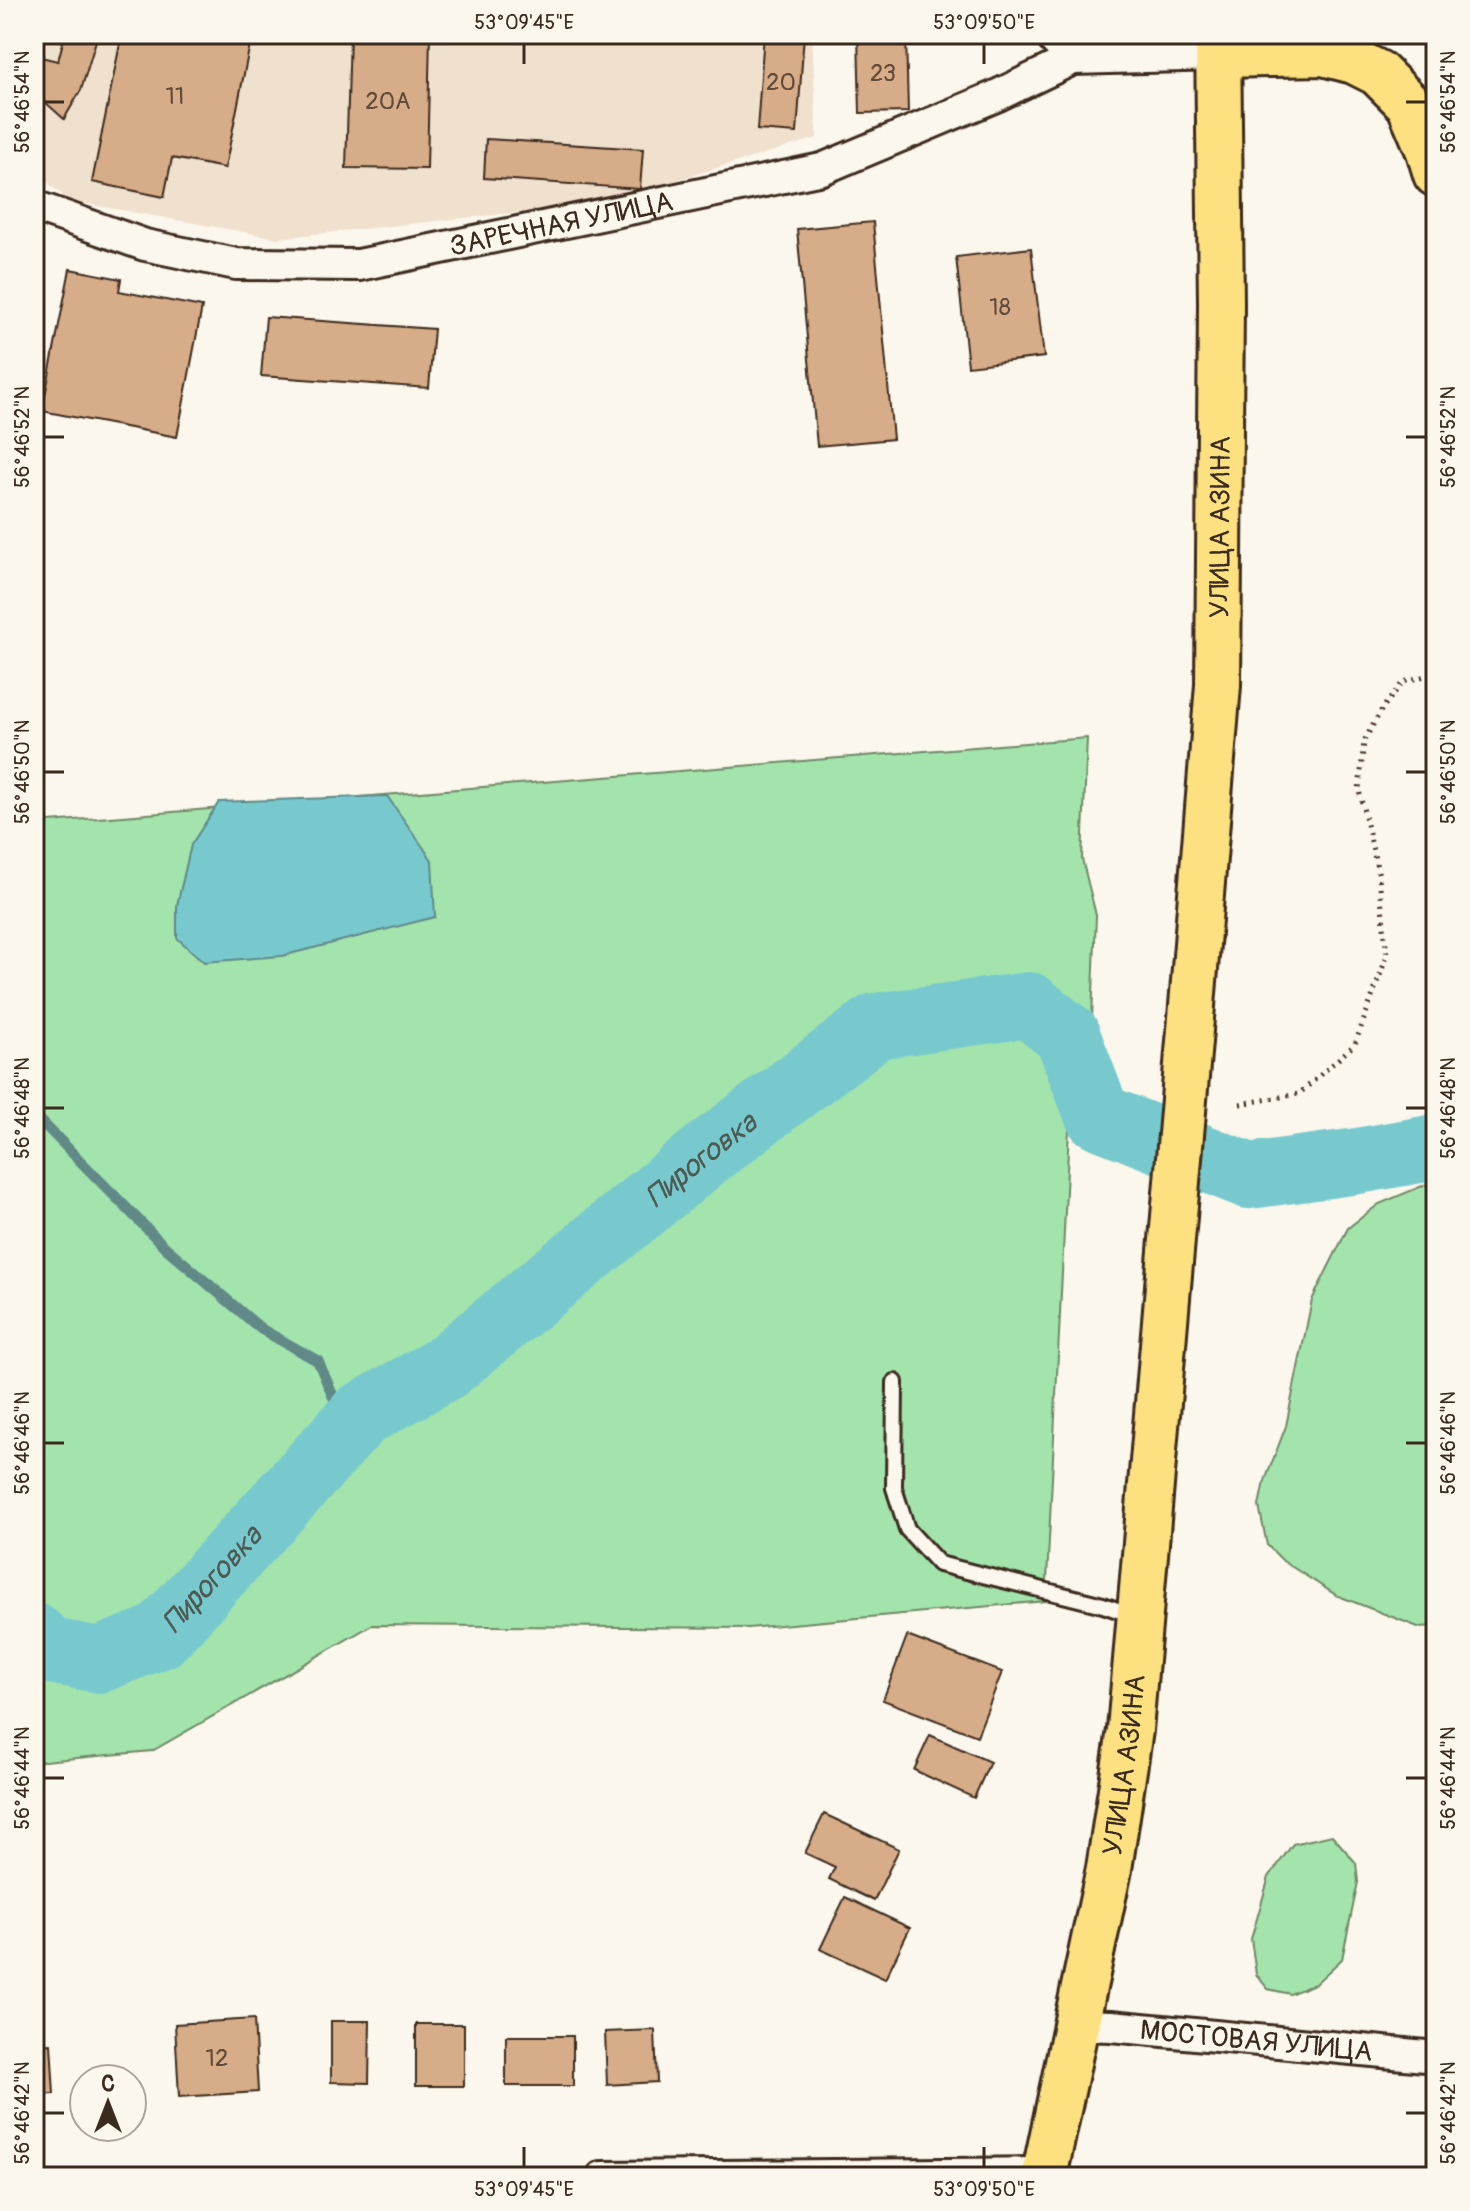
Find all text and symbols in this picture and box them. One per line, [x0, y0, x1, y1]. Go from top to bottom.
text: 53°09'45"E [474, 10, 574, 35]
text: 53°09'50"E [933, 10, 1035, 35]
text: 56°46'54"N [10, 51, 35, 153]
text: 56°46'54"N [1436, 51, 1461, 153]
house number: 23 [870, 59, 896, 88]
house number: 20 [766, 68, 796, 97]
house number: 11 [166, 82, 184, 111]
house number: 20А [365, 87, 411, 116]
street label: ЗАРЕЧНАЯ УЛИЦА [447, 184, 676, 265]
house number: 18 [989, 293, 1011, 322]
text: 56°46'52"N [10, 386, 35, 488]
text: 56°46'52"N [1436, 386, 1461, 488]
street label: УЛИЦА АЗИНА [1203, 436, 1239, 618]
text: 56°46'50"N [10, 720, 35, 824]
text: 56°46'50"N [1436, 720, 1461, 824]
text: 56°46'48"N [10, 1057, 35, 1159]
text: 56°46'48"N [1436, 1057, 1461, 1159]
water label: Пироговка [638, 1103, 766, 1216]
text: 56°46'46"N [10, 1391, 35, 1495]
text: 56°46'46"N [1436, 1391, 1461, 1495]
water label: Пироговка [154, 1517, 272, 1641]
street label: УЛИЦА АЗИНА [1095, 1673, 1154, 1858]
text: 56°46'44"N [10, 1726, 35, 1830]
text: 56°46'44"N [1436, 1726, 1461, 1830]
street label: МОСТОВАЯ УЛИЦА [1138, 2013, 1374, 2070]
house number: 12 [206, 2044, 228, 2073]
text: 56°46'42"N [10, 2062, 35, 2164]
text: 56°46'42"N [1436, 2062, 1461, 2164]
north arrow [68, 2063, 148, 2143]
text: С [101, 2070, 115, 2098]
text: 53°09'45"E [474, 2177, 574, 2202]
text: 53°09'50"E [933, 2177, 1035, 2202]

